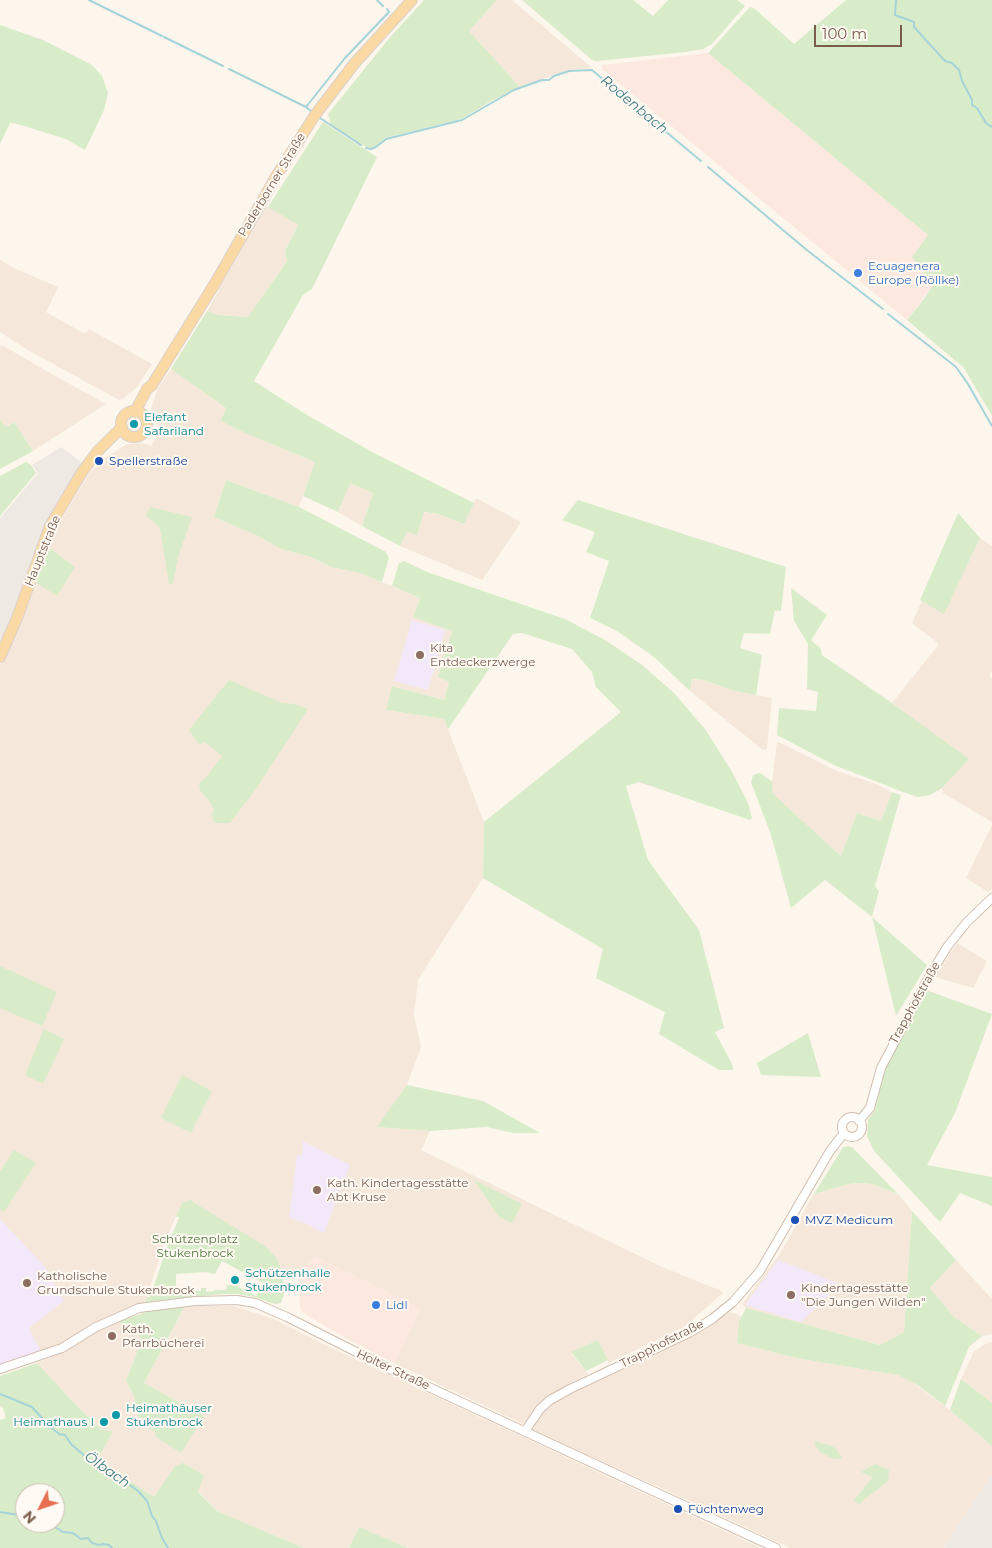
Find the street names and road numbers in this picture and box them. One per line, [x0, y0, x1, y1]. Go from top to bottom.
street label: Paderborner Straße [235, 131, 309, 239]
street label: Hauptstraße [22, 513, 64, 589]
street label: Trapphofstraße [887, 959, 943, 1047]
street label: Trapphofstraße [618, 1317, 706, 1371]
street label: Holter Straße [354, 1347, 432, 1393]

